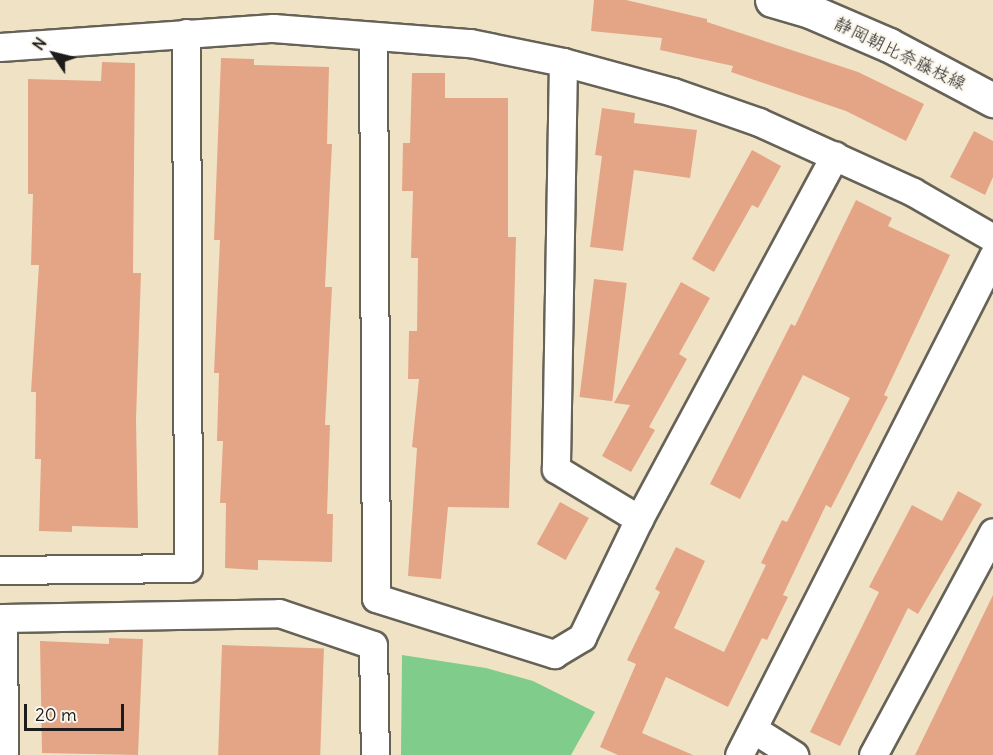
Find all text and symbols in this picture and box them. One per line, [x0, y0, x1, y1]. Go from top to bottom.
street label: 静岡朝比奈藤枝線 [831, 13, 969, 95]
north arrow [24, 24, 84, 84]
text: N [28, 33, 51, 54]
scale bar [27, 692, 128, 730]
text: 20 m [35, 703, 77, 726]

